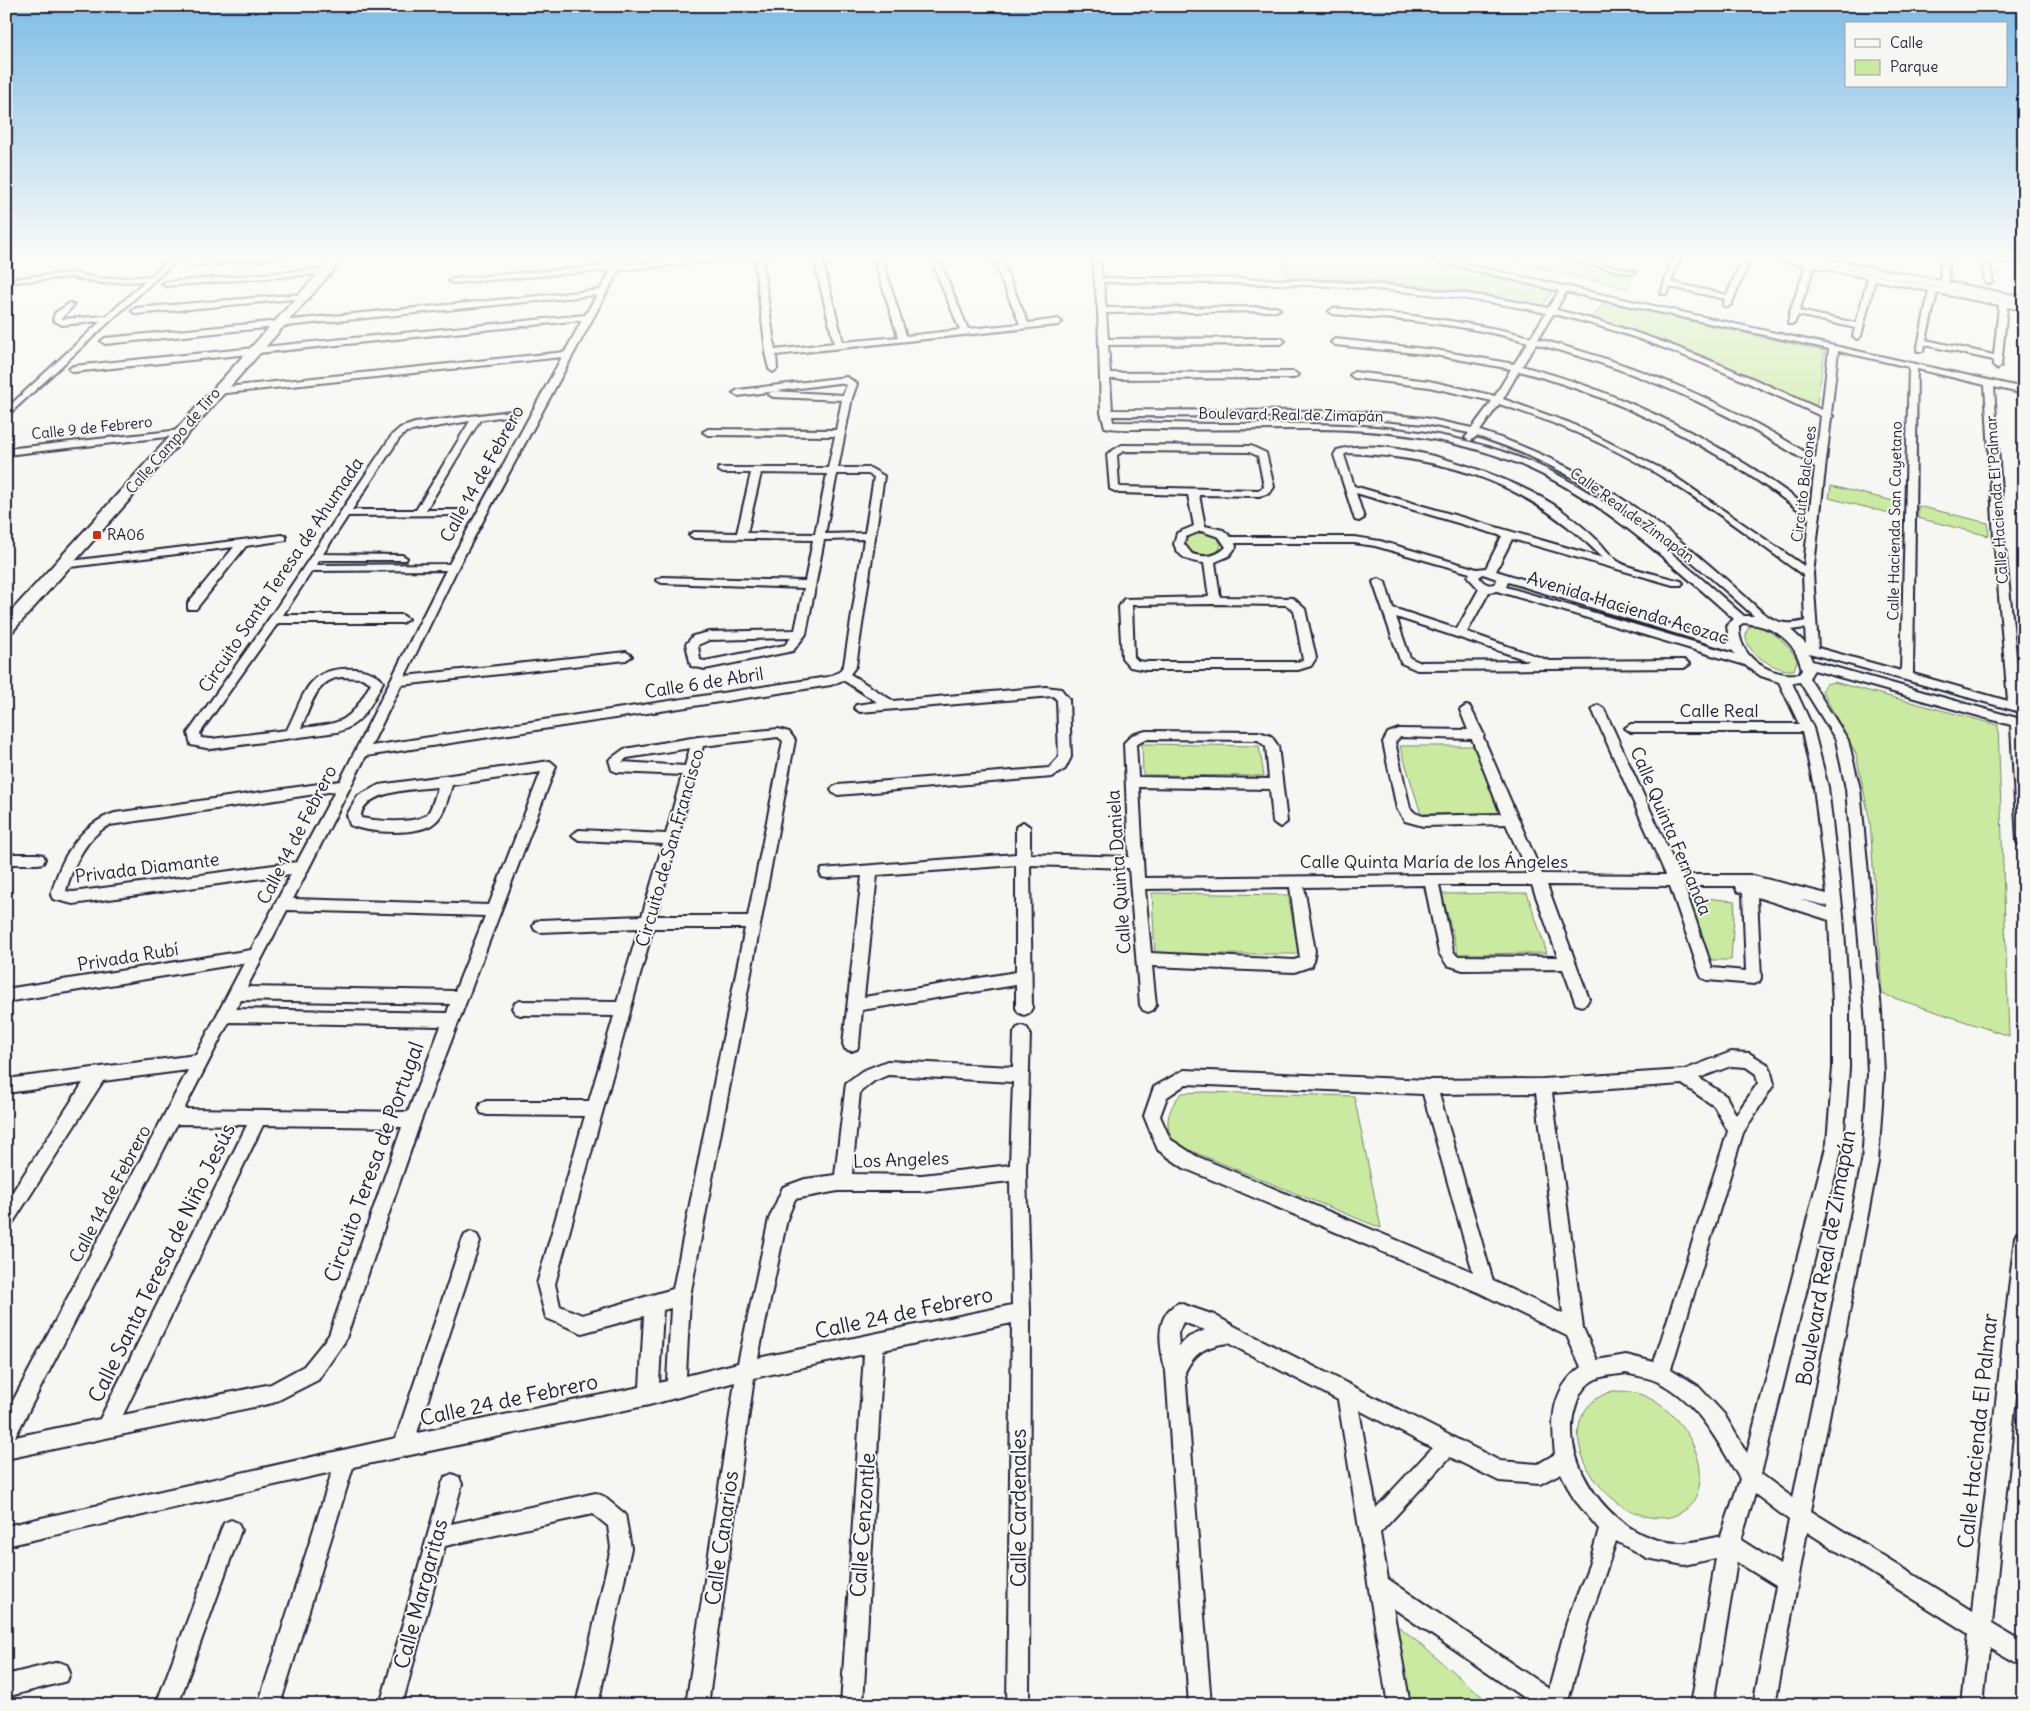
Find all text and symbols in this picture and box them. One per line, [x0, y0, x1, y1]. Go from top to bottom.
legend [1845, 22, 2008, 88]
text: Calle [1890, 33, 1923, 52]
text: Parque [1890, 57, 1938, 76]
street label: Calle Campo de Tiro [121, 384, 224, 498]
street label: Calle 14 de Febrero [434, 401, 529, 546]
street label: Boulevard Real de Zimapán [1198, 403, 1384, 426]
street label: Calle 9 de Febrero [31, 412, 153, 443]
street label: Calle Hacienda El Palmar [1981, 415, 2012, 585]
street label: Calle Hacienda San Cayetano [1883, 421, 1906, 621]
street label: Circuito Balcones [1787, 424, 1820, 543]
street label: Circuito Santa Teresa de Ahumada [193, 453, 368, 697]
street label: Calle Real de Zimapán [1566, 463, 1699, 566]
place label: RA06 [107, 525, 145, 544]
marker: RA06 [91, 529, 103, 541]
street label: Avenida Hacienda Acozac [1525, 566, 1732, 649]
street label: Calle 6 de Abril [643, 662, 765, 703]
street label: Calle Real [1679, 699, 1759, 722]
street label: Calle Quinta Fernanda [1625, 743, 1717, 919]
street label: Circuito de San Francisco [630, 746, 709, 949]
street label: Calle 14 de Febrero [252, 761, 342, 908]
street label: Calle Quinta Daniela [1101, 789, 1136, 955]
street label: Privada Diamante [74, 847, 220, 888]
street label: Calle Quinta María de los Ángeles [1300, 850, 1568, 873]
street label: Privada Rubí [76, 937, 180, 976]
street label: Circuito Teresa de Portugal [317, 1038, 430, 1286]
street label: Calle Santa Teresa de Niño Jesús [82, 1119, 241, 1407]
street label: Calle 14 de Febrero [63, 1121, 156, 1267]
street label: Boulevard Real de Zimapán [1790, 1128, 1861, 1388]
street label: Los Angeles [853, 1146, 949, 1173]
street label: Calle 24 de Febrero [812, 1280, 995, 1345]
street label: Calle Hacienda El Palmar [1952, 1312, 2003, 1550]
street label: Calle 24 de Febrero [417, 1367, 600, 1432]
street label: Calle Cardenales [1005, 1429, 1032, 1587]
street label: Calle Cenzontle [844, 1452, 881, 1598]
street label: Calle Canarios [699, 1469, 744, 1607]
street label: Calle Margaritas [388, 1516, 454, 1672]

